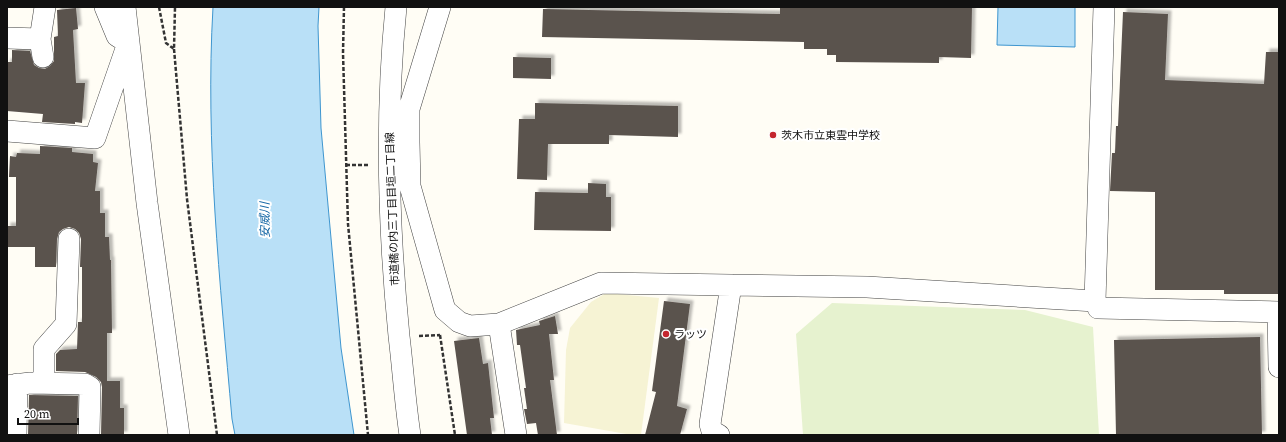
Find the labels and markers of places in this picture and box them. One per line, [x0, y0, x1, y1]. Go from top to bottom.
place label: 茨木市立東雲中学校 [781, 128, 880, 143]
marker: 茨木市立東雲中学校 [768, 130, 778, 140]
place label: ラッツ [674, 327, 707, 342]
marker: ラッツ [661, 329, 671, 339]

